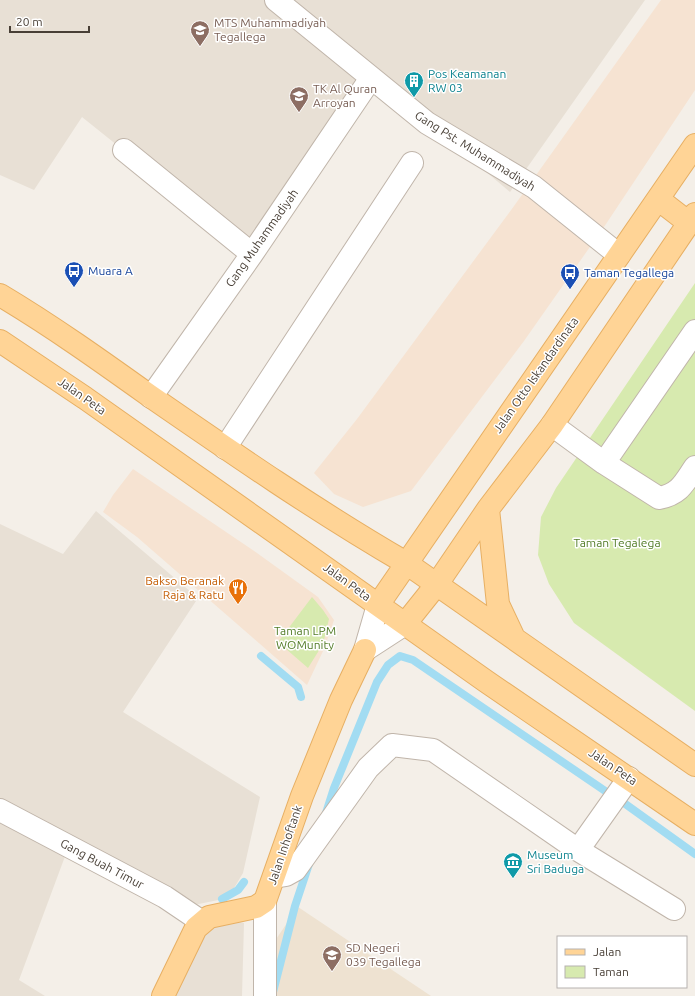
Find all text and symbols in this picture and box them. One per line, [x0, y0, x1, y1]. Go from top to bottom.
scale bar [10, 8, 89, 34]
text: 20 m [16, 15, 43, 28]
place label: MTS Muhammadiyah Tegallega [214, 16, 326, 43]
school or university icon: MTS Muhammadiyah Tegallega [189, 19, 211, 47]
place label: Pos Keamanan RW 03 [428, 67, 506, 94]
building icon: Pos Keamanan RW 03 [403, 70, 425, 98]
place label: TK Al Quran Arroyan [313, 82, 377, 109]
school or university icon: TK Al Quran Arroyan [288, 85, 310, 113]
street label: Gang Pst. Muhammadiyah [413, 108, 538, 193]
street label: Gang Muhammadiyah [223, 186, 300, 289]
bus stop icon: Muara A [63, 260, 85, 288]
bus stop icon: Taman Tegallega [559, 262, 581, 290]
place label: Muara A [88, 264, 133, 277]
place label: Taman Tegallega [584, 266, 674, 279]
street label: Jalan Otto Iskandardinata [491, 314, 581, 435]
street label: Jalan Peta [56, 374, 109, 417]
park label: Taman Tegalega [573, 536, 661, 549]
street label: Jalan Peta [321, 560, 374, 603]
place label: Bakso Beranak Raja & Ratu [145, 574, 224, 601]
restaurant icon: Bakso Beranak Raja & Ratu [227, 577, 249, 605]
park label: Taman LPM WOMunity [274, 624, 336, 651]
street label: Jalan Peta [587, 746, 640, 787]
street label: Jalan Inhoftank [265, 803, 304, 886]
street label: Gang Buah Timur [58, 836, 147, 891]
place label: Museum Sri Baduga [527, 848, 584, 875]
museum icon: Museum Sri Baduga [502, 851, 524, 879]
legend [557, 936, 687, 988]
place label: SD Negeri 039 Tegallega [346, 941, 421, 968]
school or university icon: SD Negeri 039 Tegallega [321, 944, 343, 972]
text: Jalan [593, 945, 621, 958]
text: Taman [593, 965, 629, 978]

